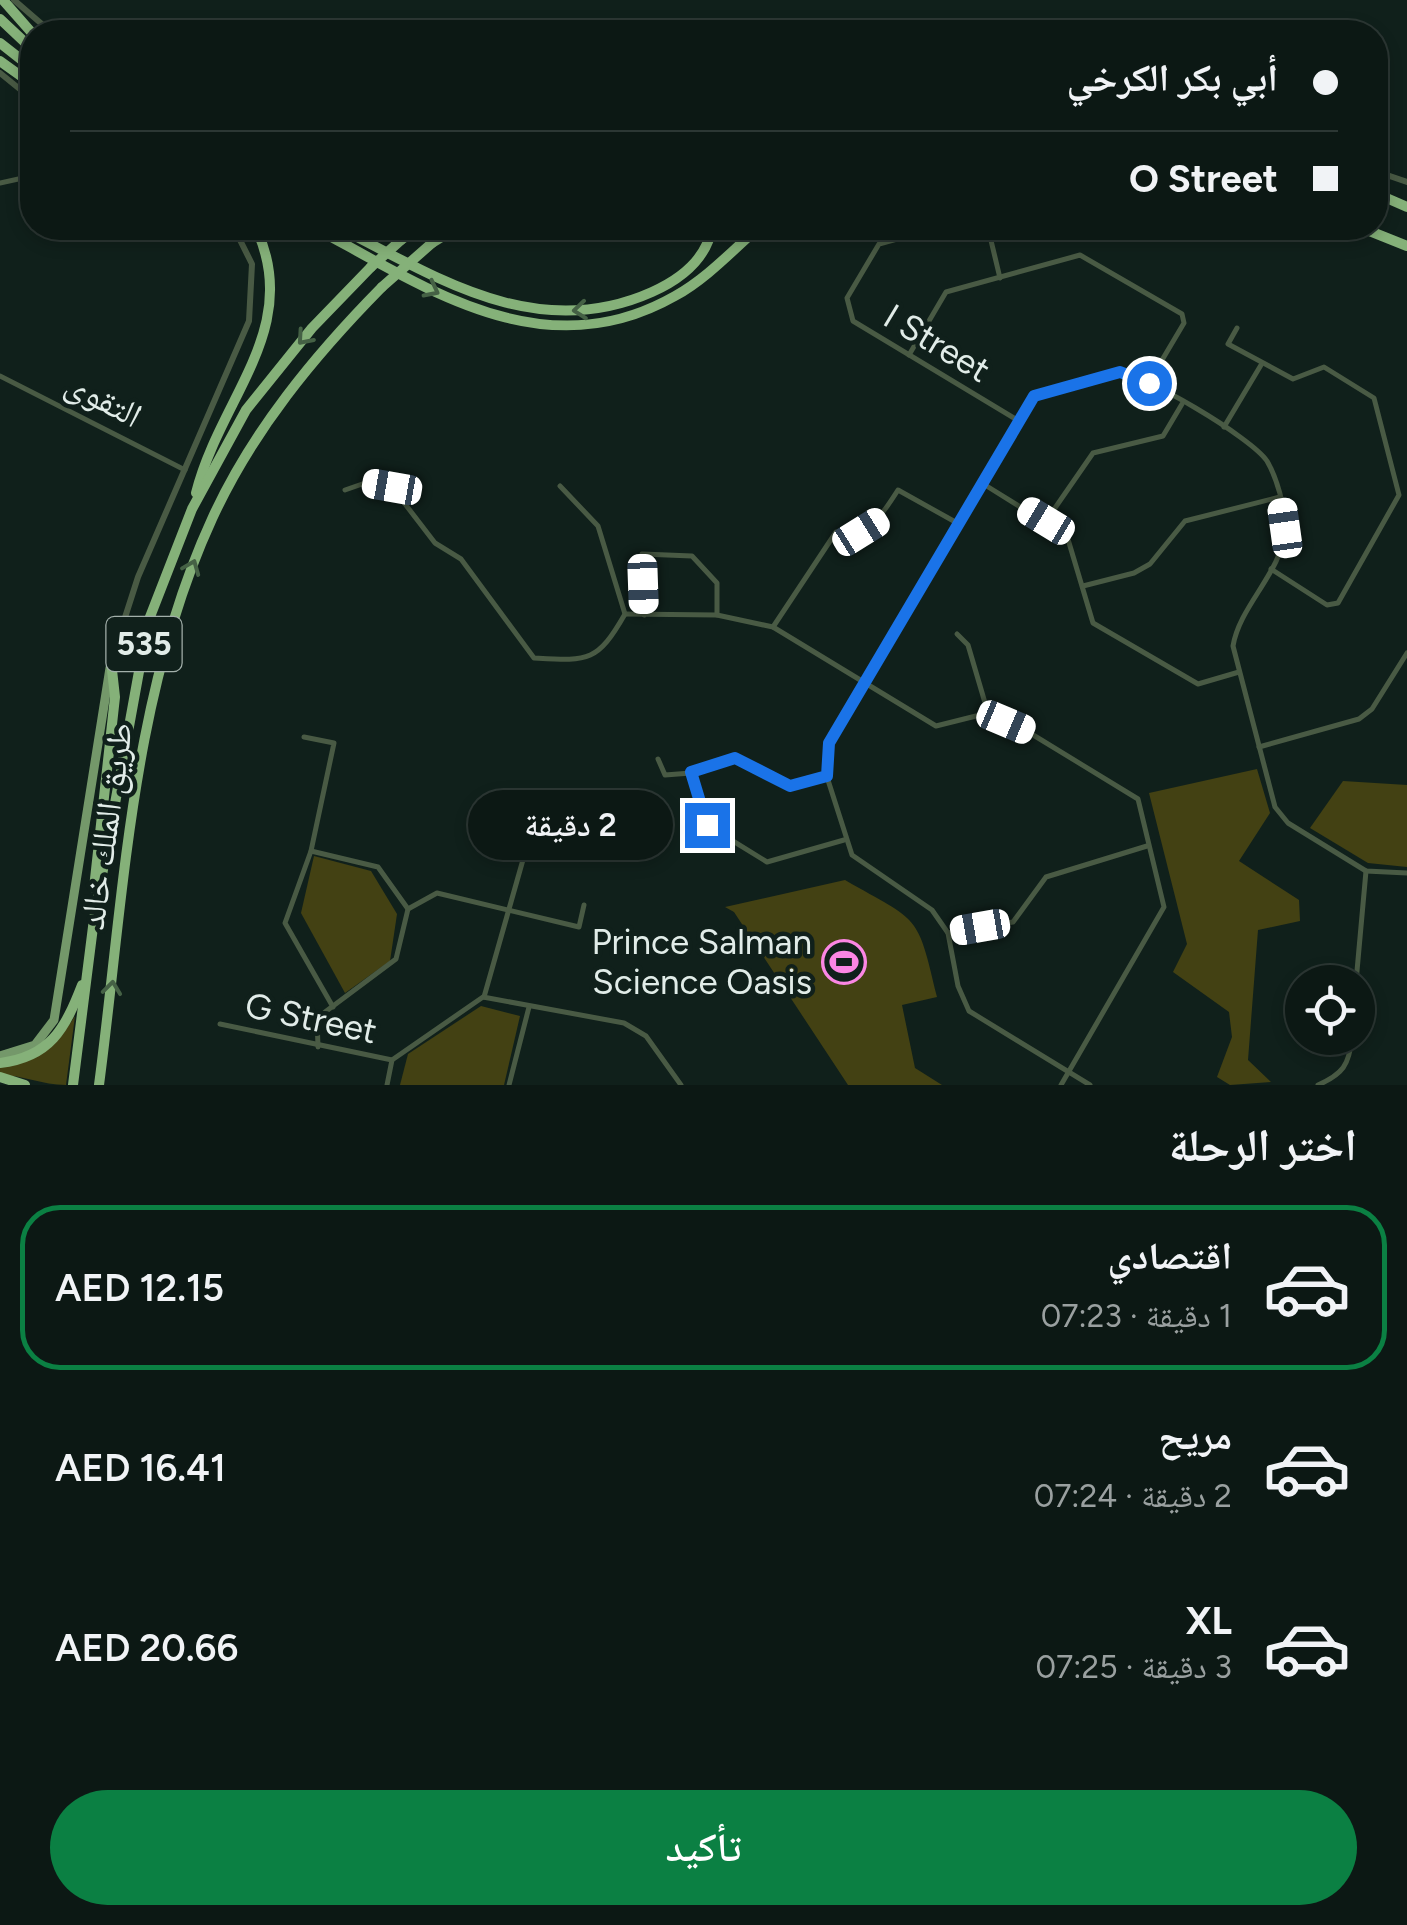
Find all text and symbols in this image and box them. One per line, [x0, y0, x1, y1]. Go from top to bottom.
text: أبي بكر الكرخي [1067, 55, 1278, 101]
text: O Street [1129, 156, 1278, 202]
one-way arrow [421, 278, 439, 297]
street label: I Street [876, 295, 998, 391]
one-way arrow [571, 299, 587, 321]
one-way arrow [297, 326, 315, 345]
route start [1127, 361, 1172, 406]
street label: التقوى [59, 362, 149, 436]
car [360, 467, 424, 507]
car [1013, 493, 1079, 549]
car [1266, 496, 1304, 560]
car [828, 503, 894, 561]
car [627, 553, 659, 615]
one-way arrow [180, 559, 200, 577]
road number: 535 [106, 617, 182, 671]
car [973, 696, 1039, 748]
street label: طريق الملك خالد [71, 720, 141, 932]
callout: 2 دقيقة [467, 790, 672, 860]
route end [685, 803, 730, 848]
text: 2 دقيقة [524, 806, 617, 844]
car [948, 907, 1012, 947]
place label: Prince Salman Science Oasis [592, 921, 812, 1003]
sports icon: Prince Salman Science Oasis [821, 939, 867, 985]
map controls [1285, 965, 1375, 1055]
button: locate [1285, 965, 1375, 1055]
one-way arrow [100, 980, 121, 997]
street label: G Street [241, 984, 381, 1052]
text: اختر الرحلة [1169, 1118, 1357, 1172]
text: اقتصادي [1108, 1233, 1232, 1279]
icon: car [1262, 1243, 1352, 1333]
text: AED 12.15 [55, 1265, 224, 1311]
text: 1 دقيقة · 07:23 [1041, 1297, 1232, 1335]
text: مريح [1158, 1413, 1232, 1459]
icon: car [1262, 1423, 1352, 1513]
text: AED 16.41 [55, 1445, 226, 1491]
text: 2 دقيقة · 07:24 [1034, 1477, 1232, 1515]
text: XL [1186, 1598, 1232, 1644]
icon: car [1262, 1603, 1352, 1693]
text: AED 20.66 [55, 1625, 238, 1671]
text: 3 دقيقة · 07:25 [1036, 1648, 1232, 1686]
button: تأكيد [50, 1790, 1357, 1905]

